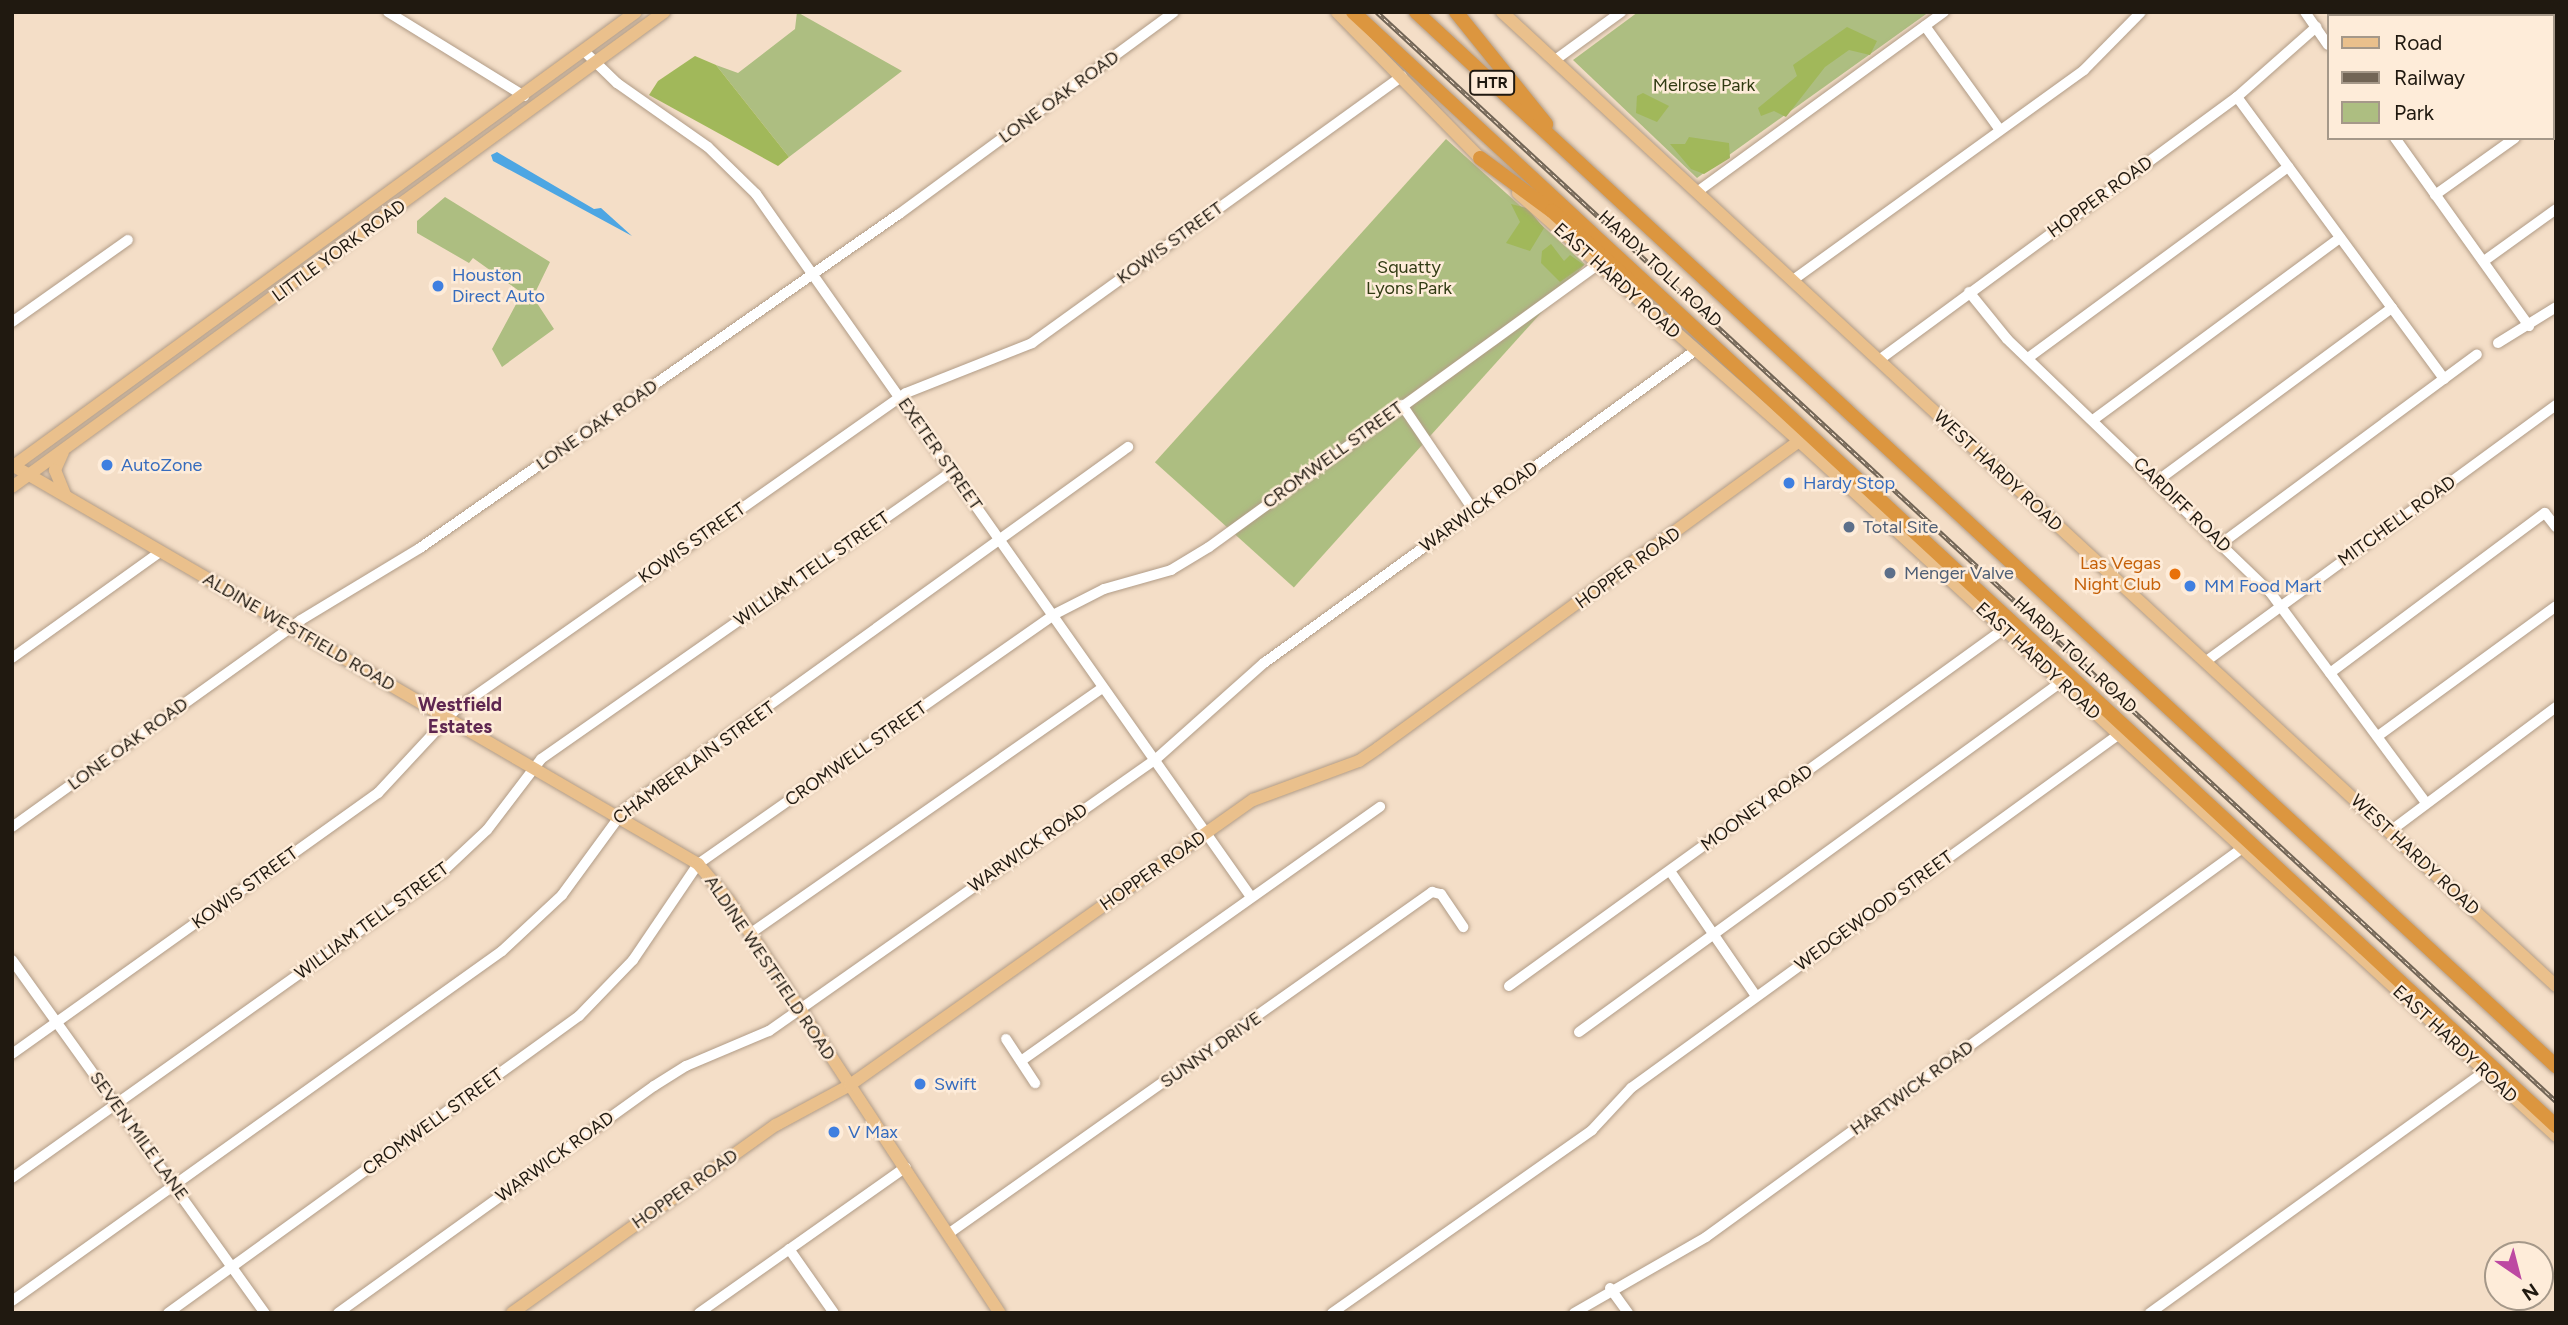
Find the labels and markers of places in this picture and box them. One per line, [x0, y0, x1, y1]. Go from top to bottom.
place label: Houston Direct Auto [452, 265, 545, 308]
marker: Houston Direct Auto [430, 278, 446, 294]
place label: AutoZone [121, 454, 202, 476]
marker: AutoZone [99, 457, 115, 473]
place label: Hardy Stop [1803, 472, 1895, 494]
marker: Hardy Stop [1781, 475, 1797, 491]
place label: Total Site [1863, 516, 1938, 538]
marker: Total Site [1841, 519, 1857, 535]
place label: Las Vegas Night Club [2074, 553, 2161, 596]
place label: Menger Valve [1904, 562, 2014, 584]
marker: Menger Valve [1882, 565, 1898, 581]
marker: Las Vegas Night Club [2167, 566, 2183, 582]
place label: MM Food Mart [2204, 575, 2322, 597]
marker: MM Food Mart [2182, 578, 2198, 594]
place label: Swift [934, 1073, 977, 1095]
marker: Swift [912, 1076, 928, 1092]
place label: V Max [848, 1121, 898, 1143]
marker: V Max [826, 1124, 842, 1140]

